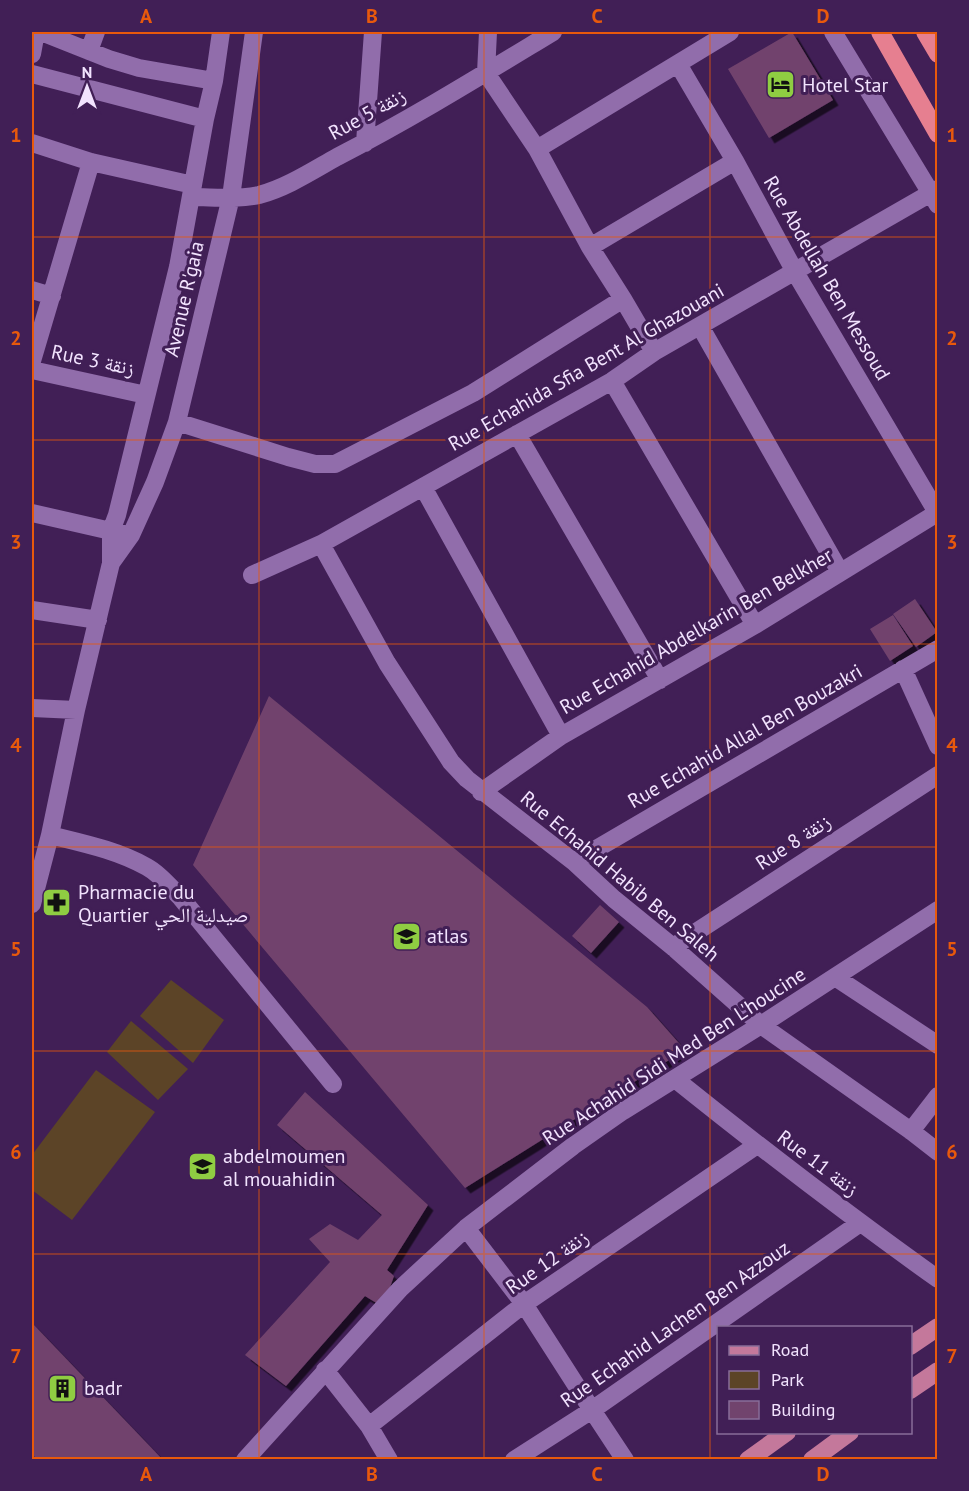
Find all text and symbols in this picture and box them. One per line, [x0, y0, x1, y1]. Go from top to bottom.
text: A [140, 3, 153, 29]
text: B [366, 3, 378, 29]
text: C [591, 3, 603, 29]
text: D [817, 3, 830, 29]
north arrow [57, 57, 117, 117]
text: N [82, 62, 92, 82]
hotel icon: Hotel Star [765, 69, 797, 101]
place label: Hotel Star [802, 72, 888, 98]
street label: Rue 5 زنقة [324, 82, 410, 146]
text: 1 [10, 122, 22, 148]
text: 1 [946, 122, 958, 148]
street label: Rue Abdellah Ben Messoud [758, 171, 896, 385]
street label: Avenue R'gaia [158, 239, 210, 359]
street label: Rue Echahida Sfia Bent Al Ghazouani [443, 277, 729, 457]
text: 2 [10, 325, 22, 351]
text: 2 [946, 325, 958, 351]
street label: Rue 3 زنقة [49, 339, 137, 381]
text: 3 [10, 529, 22, 555]
text: 3 [946, 529, 958, 555]
street label: Rue Echahid Abdelkarin Ben Belkher [555, 542, 837, 720]
street label: Rue Echahid Allal Ben Bouzakri [623, 658, 867, 814]
text: 4 [10, 732, 22, 758]
text: 4 [946, 732, 958, 758]
street label: Rue Echahid Habib Ben Saleh [515, 785, 725, 967]
street label: Rue 8 زنقة [751, 808, 835, 876]
place label: Pharmacie du Quartier صيدلية الحي [78, 879, 249, 931]
pharmacy icon: Pharmacie du Quartier صيدلية الحي [41, 887, 73, 919]
school or university icon: atlas [390, 920, 422, 952]
place label: atlas [427, 923, 468, 949]
text: 5 [10, 936, 22, 962]
text: 5 [946, 936, 958, 962]
street label: Rue Achahid Sidi Med Ben L'houcine [537, 961, 811, 1151]
street label: Rue 11 زنقة [772, 1124, 864, 1202]
text: 6 [10, 1139, 22, 1165]
text: 6 [946, 1139, 958, 1165]
place label: abdelmoumen al mouahidin [223, 1143, 346, 1192]
school or university icon: abdelmoumen al mouahidin [186, 1151, 218, 1183]
street label: Rue 12 زنقة [501, 1224, 593, 1300]
street label: Rue Echahid Lachen Ben Azzouz [555, 1235, 795, 1413]
legend [717, 1326, 912, 1434]
text: Road [771, 1338, 809, 1361]
text: 7 [10, 1343, 22, 1369]
text: 7 [946, 1343, 958, 1369]
text: Park [771, 1368, 804, 1391]
building icon: badr [47, 1372, 79, 1404]
place label: badr [84, 1375, 122, 1401]
text: Building [771, 1398, 835, 1421]
text: A [140, 1461, 153, 1487]
text: B [366, 1461, 378, 1487]
text: C [591, 1461, 603, 1487]
text: D [817, 1461, 830, 1487]

